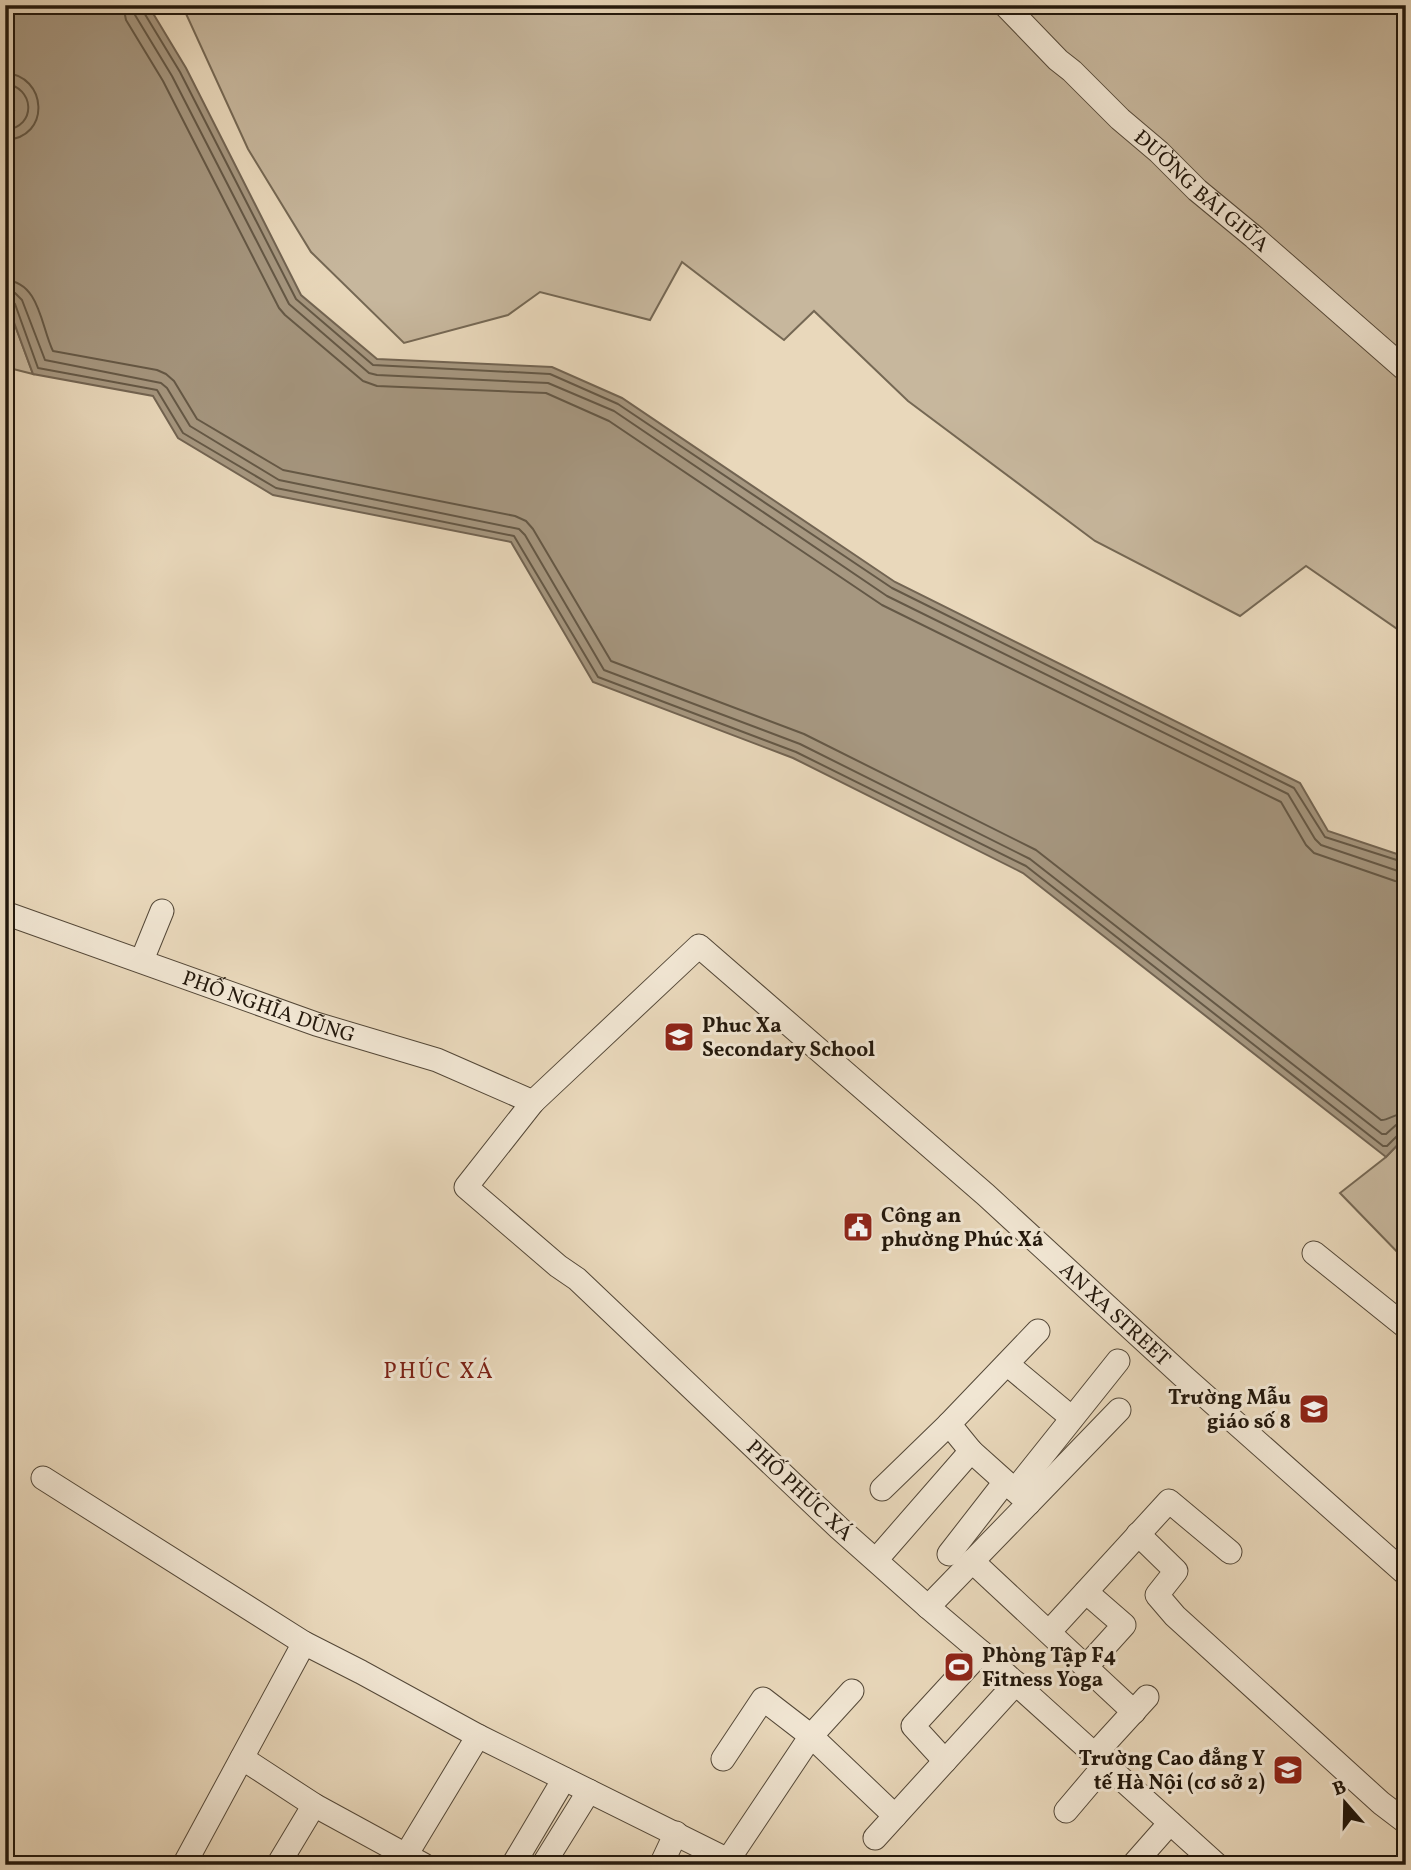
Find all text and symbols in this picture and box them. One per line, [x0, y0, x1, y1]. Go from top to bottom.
street label: ĐƯỜNG BÃI GIỮA [1127, 124, 1275, 260]
street label: PHỐ NGHĨA DŨNG [178, 964, 358, 1051]
place label: Phuc Xa Secondary School [702, 1012, 875, 1065]
school or university icon: Phuc Xa Secondary School [662, 1020, 696, 1054]
place label: Công an phường Phúc Xá [881, 1202, 1043, 1255]
public building icon: Công an phường Phúc Xá [841, 1210, 875, 1244]
street label: AN XA STREET [1052, 1257, 1176, 1374]
district label: PHÚC XÁ [383, 1356, 495, 1388]
place label: Trường Mẫu giáo số 8 [1168, 1384, 1291, 1437]
school or university icon: Trường Mẫu giáo số 8 [1297, 1392, 1331, 1426]
street label: PHỐ PHÚC XÁ [739, 1432, 860, 1548]
place label: Phòng Tập F4 Fitness Yoga [982, 1642, 1117, 1695]
sports icon: Phòng Tập F4 Fitness Yoga [942, 1650, 976, 1684]
place label: Trường Cao đẳng Y tế Hà Nội (cơ sở 2) [1078, 1745, 1265, 1798]
school or university icon: Trường Cao đẳng Y tế Hà Nội (cơ sở 2) [1271, 1753, 1305, 1787]
north arrow [1310, 1769, 1380, 1839]
text: B [1329, 1775, 1350, 1803]

